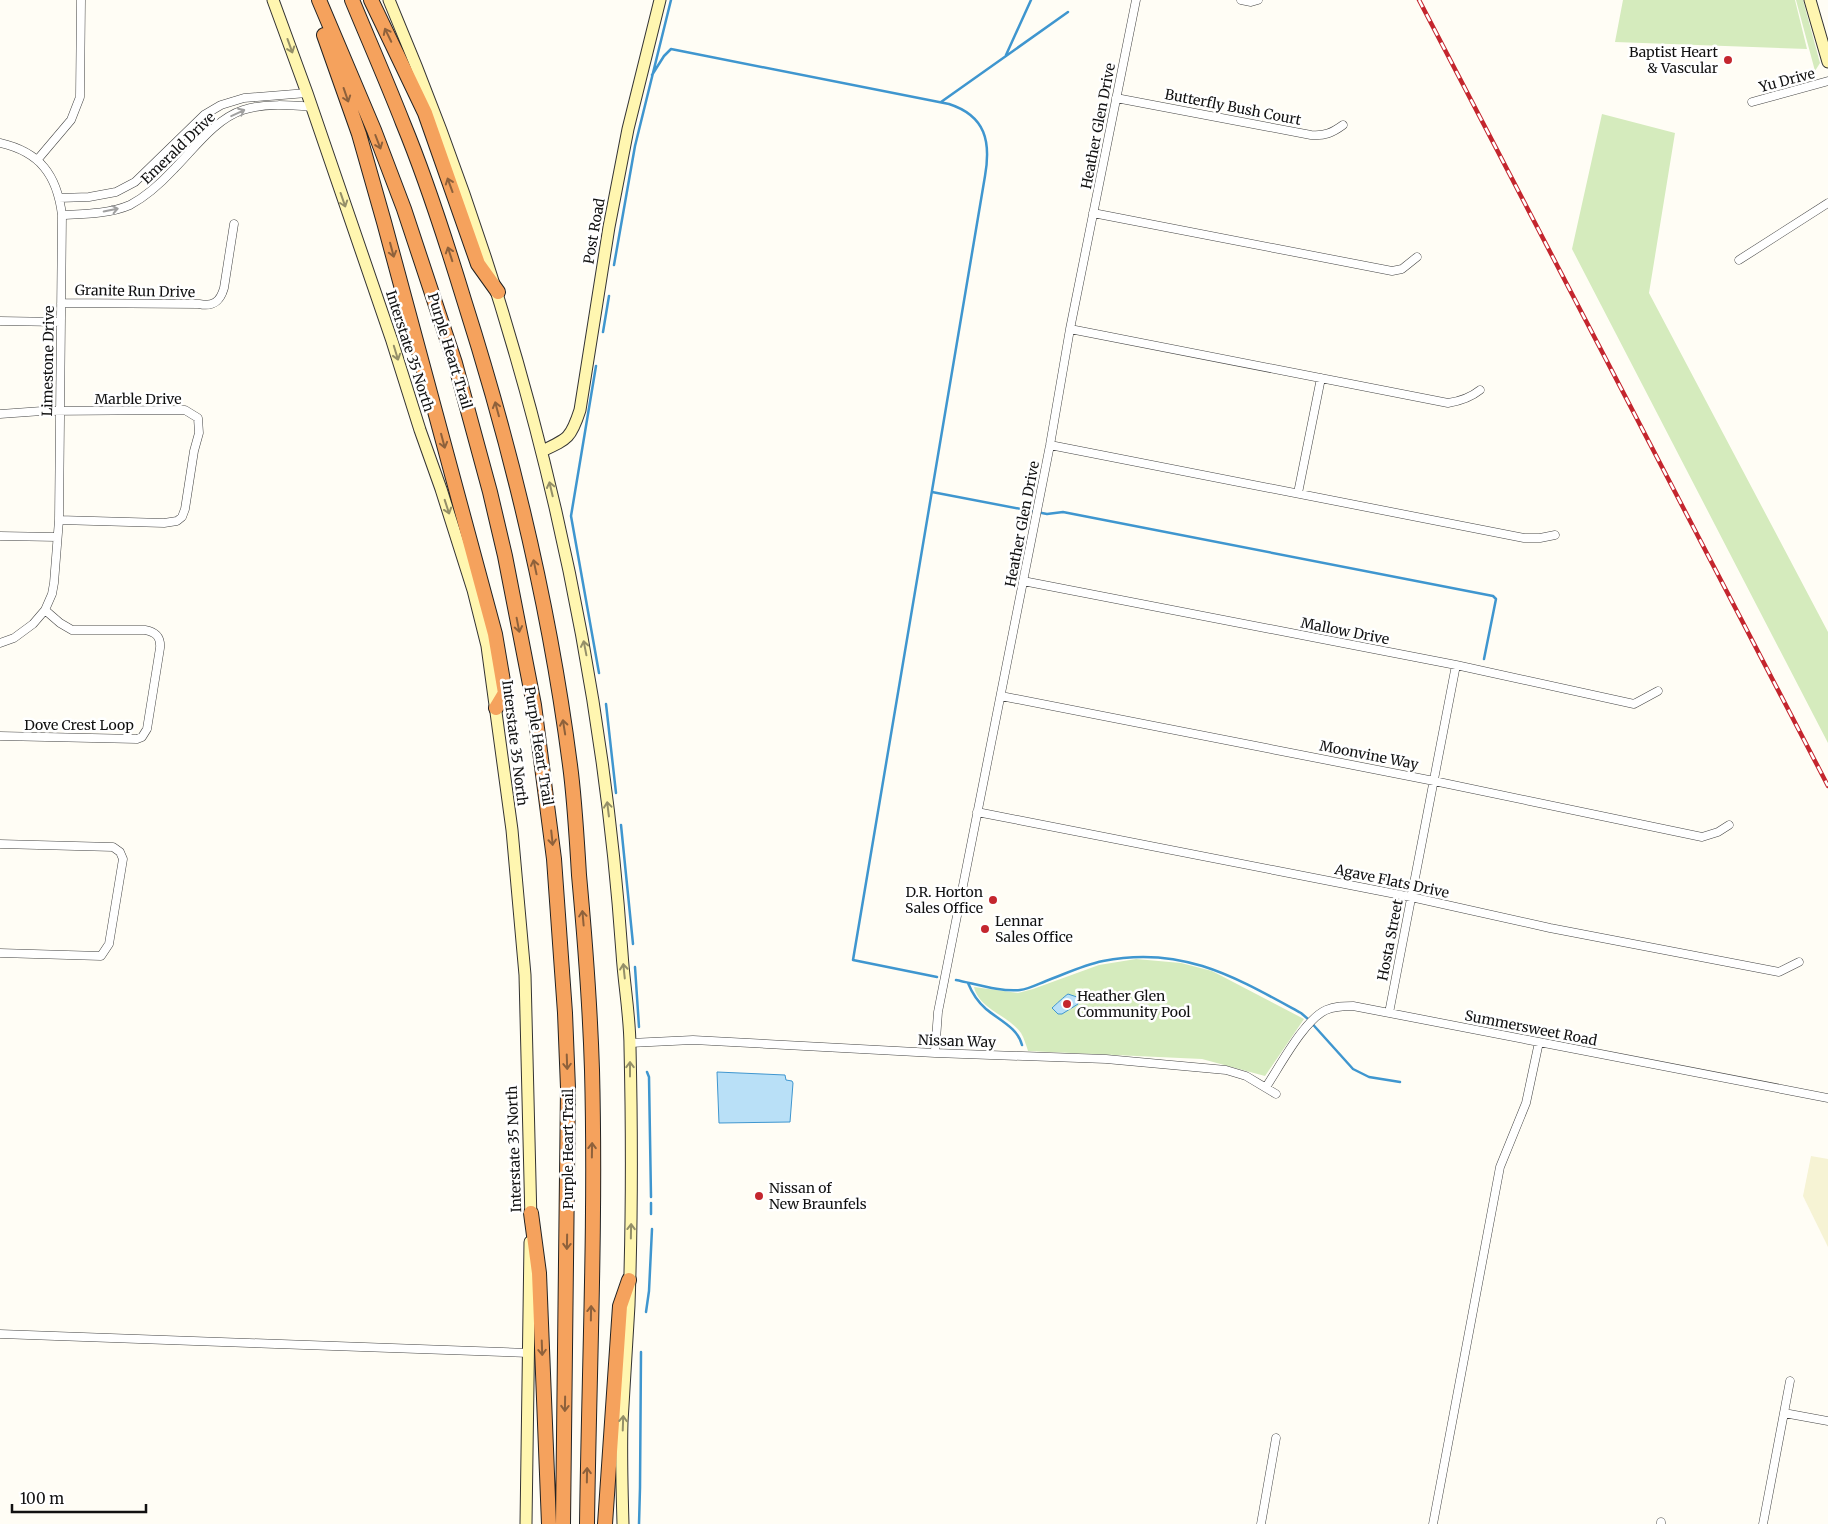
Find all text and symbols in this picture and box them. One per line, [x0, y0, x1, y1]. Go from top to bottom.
one-way arrow [383, 28, 392, 43]
one-way arrow [286, 38, 295, 53]
place label: Baptist Heart & Vascular [1629, 43, 1719, 77]
marker: Baptist Heart & Vascular [1722, 54, 1734, 66]
street label: Heather Glen Drive [1077, 62, 1119, 190]
street label: Yu Drive [1756, 64, 1817, 96]
street label: Butterfly Bush Court [1163, 85, 1303, 129]
one-way arrow [341, 86, 351, 102]
street label: Emerald Drive [137, 108, 219, 188]
one-way arrow [230, 108, 245, 118]
one-way arrow [374, 134, 383, 149]
one-way arrow [445, 177, 454, 193]
one-way arrow [339, 191, 348, 207]
street label: Post Road [579, 196, 609, 265]
one-way arrow [102, 205, 118, 214]
one-way arrow [388, 242, 398, 258]
one-way arrow [444, 246, 454, 262]
street label: Granite Run Drive [75, 281, 195, 301]
street label: Interstate 35 North [382, 288, 438, 414]
street label: Purple Heart Trail [424, 291, 476, 412]
street label: Limestone Drive [38, 305, 58, 417]
one-way arrow [391, 345, 401, 361]
street label: Marble Drive [95, 390, 182, 408]
one-way arrow [492, 402, 502, 418]
one-way arrow [439, 433, 448, 449]
street label: Heather Glen Drive [1001, 460, 1043, 588]
one-way arrow [546, 482, 555, 498]
one-way arrow [442, 499, 452, 515]
one-way arrow [530, 560, 540, 576]
street label: Mallow Drive [1299, 614, 1391, 648]
one-way arrow [514, 617, 524, 633]
one-way arrow [579, 640, 589, 656]
street label: Interstate 35 North [498, 679, 532, 807]
street label: Purple Heart Trail [521, 685, 557, 808]
street label: Dove Crest Loop [24, 716, 134, 734]
one-way arrow [559, 719, 569, 735]
street label: Moonvine Way [1318, 737, 1421, 774]
one-way arrow [603, 801, 613, 817]
one-way arrow [547, 829, 557, 845]
street label: Agave Flats Drive [1332, 860, 1451, 902]
place label: D.R. Horton Sales Office [905, 883, 983, 917]
marker: D.R. Horton Sales Office [987, 894, 999, 906]
street label: Hosta Street [1373, 897, 1407, 982]
one-way arrow [578, 910, 588, 926]
place label: Lennar Sales Office [995, 912, 1073, 946]
marker: Lennar Sales Office [979, 923, 991, 935]
one-way arrow [619, 963, 629, 979]
place label: Heather Glen Community Pool [1077, 987, 1191, 1021]
marker: Heather Glen Community Pool [1061, 998, 1073, 1010]
street label: Summersweet Road [1463, 1006, 1599, 1050]
street label: Nissan Way [918, 1031, 997, 1051]
one-way arrow [563, 1053, 572, 1069]
one-way arrow [626, 1061, 635, 1077]
street label: Interstate 35 North [503, 1085, 525, 1213]
street label: Purple Heart Trail [559, 1088, 577, 1209]
one-way arrow [587, 1143, 597, 1159]
place label: Nissan of New Braunfels [769, 1179, 867, 1213]
marker: Nissan of New Braunfels [753, 1190, 765, 1202]
one-way arrow [626, 1223, 636, 1240]
one-way arrow [562, 1233, 572, 1249]
one-way arrow [586, 1305, 596, 1322]
one-way arrow [537, 1340, 546, 1356]
one-way arrow [560, 1396, 570, 1412]
one-way arrow [618, 1415, 627, 1431]
one-way arrow [583, 1468, 592, 1484]
scale bar [12, 1482, 146, 1514]
text: 100 m [20, 1489, 64, 1508]

